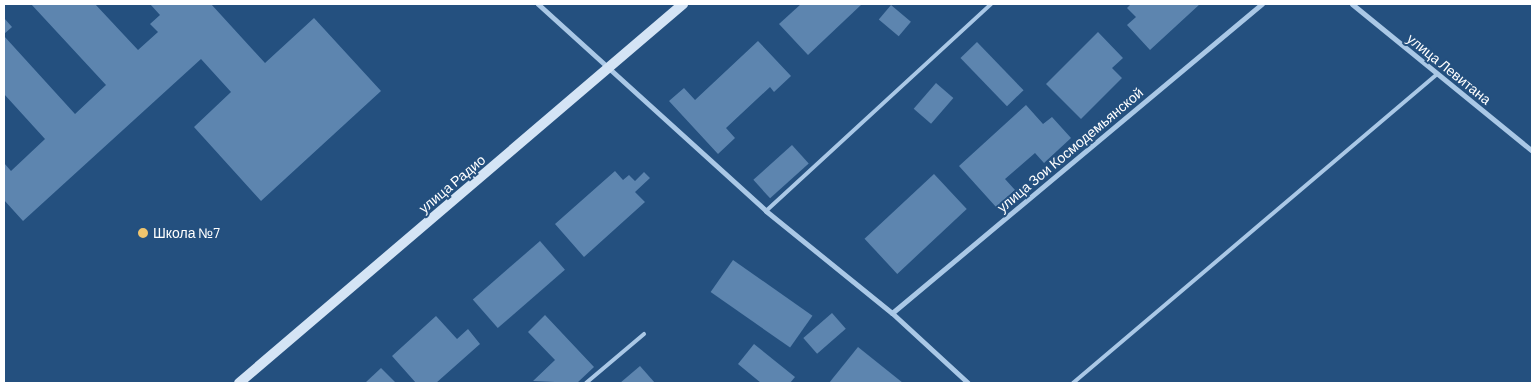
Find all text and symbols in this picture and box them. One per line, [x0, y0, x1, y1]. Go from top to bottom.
street label: улица Левитана [1404, 30, 1494, 108]
street label: улица Зои Космодемьянской [994, 84, 1146, 216]
street label: улица Радио [415, 151, 489, 217]
place label: Школа №7 [153, 225, 220, 241]
marker: Школа №7 [137, 227, 149, 239]

